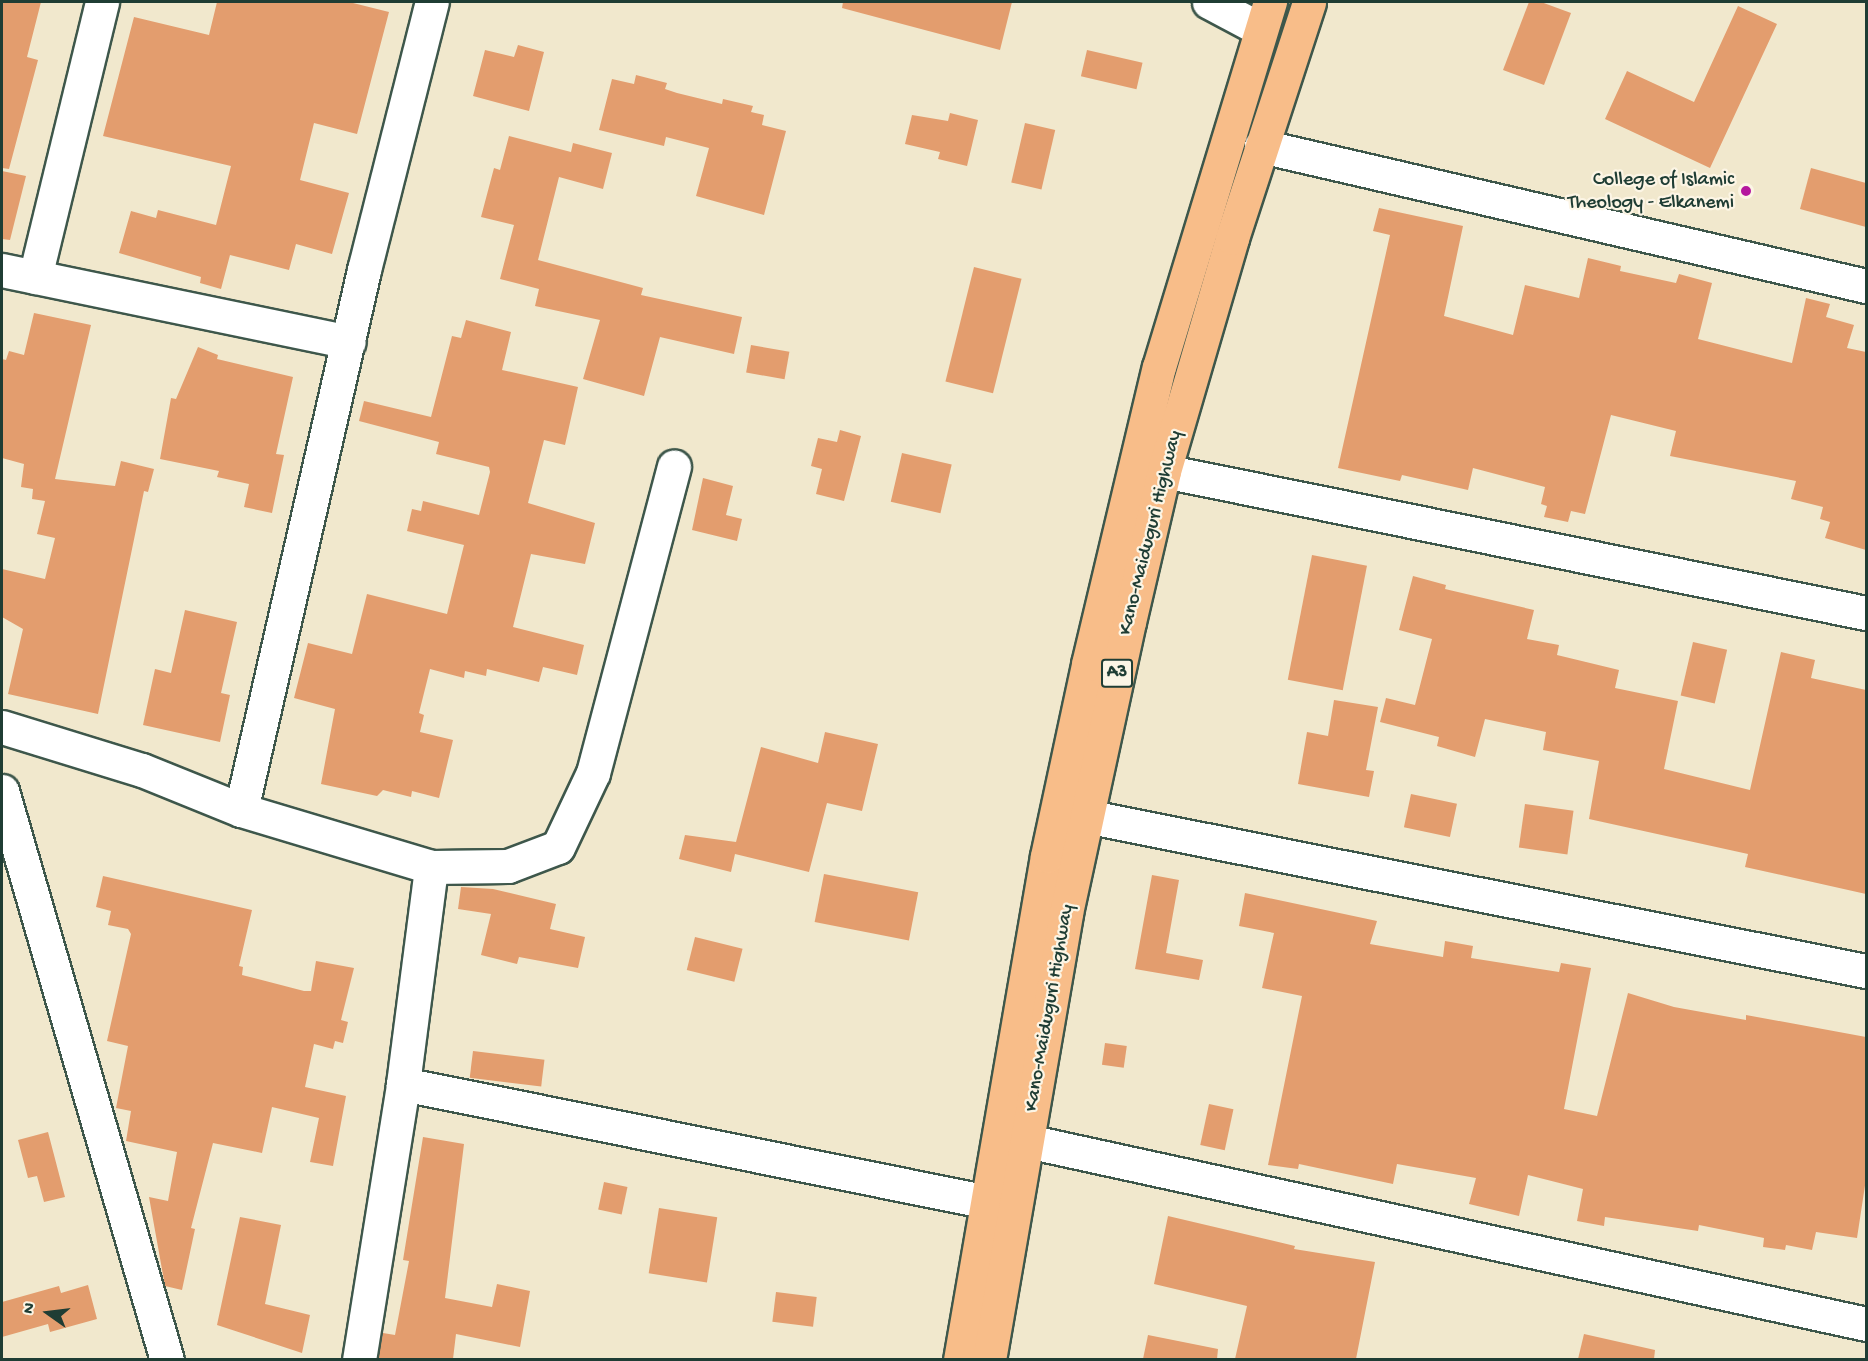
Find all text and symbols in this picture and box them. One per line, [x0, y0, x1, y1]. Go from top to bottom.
place label: College of Islamic Theology - Elkanemi [1568, 168, 1734, 215]
marker: College of Islamic Theology - Elkanemi [1739, 184, 1753, 198]
street label: Kano-Maiduguri Highway [1114, 428, 1188, 638]
road number: A3 [1100, 658, 1134, 688]
street label: Kano-Maiduguri Highway [1020, 903, 1080, 1113]
north arrow [18, 1283, 78, 1343]
text: N [20, 1301, 41, 1316]

